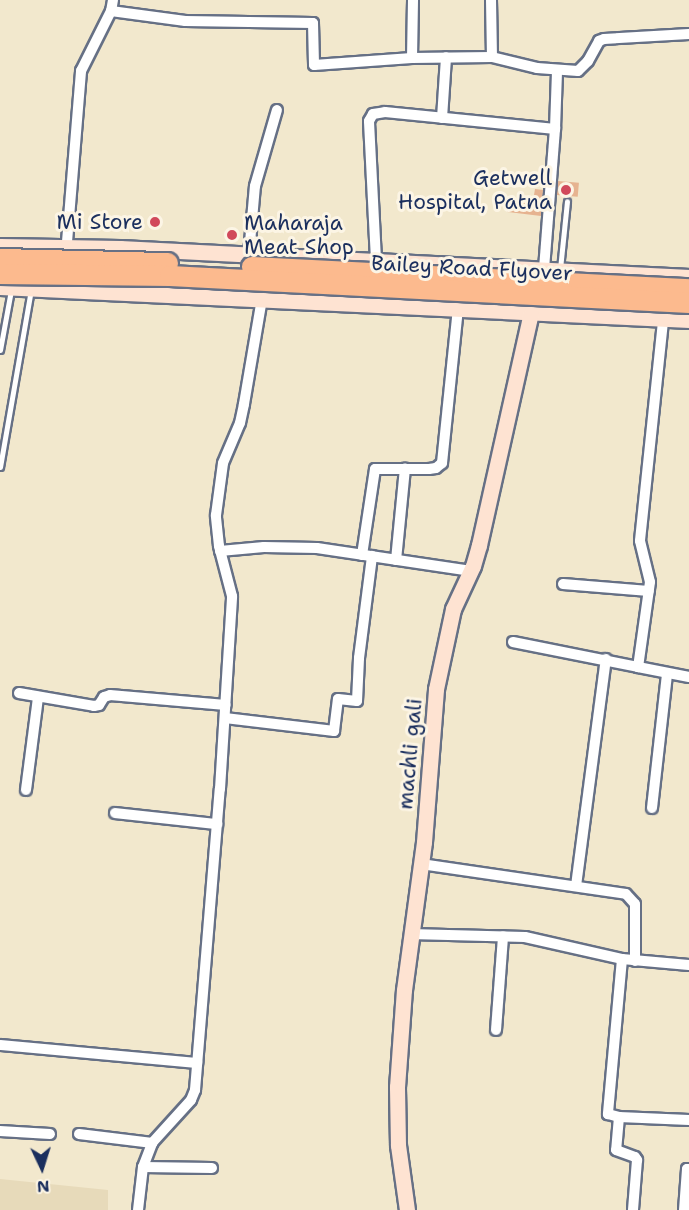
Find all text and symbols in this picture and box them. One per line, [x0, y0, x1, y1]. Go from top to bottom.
place label: Getwell Hospital, Patna [398, 165, 552, 215]
marker: Getwell Hospital, Patna [557, 181, 575, 199]
place label: Mi Store [57, 209, 143, 235]
place label: Maharaja Meat Shop [244, 210, 354, 260]
marker: Mi Store [148, 215, 162, 229]
marker: Maharaja Meat Shop [225, 228, 239, 242]
street label: Bailey Road Flyover [371, 250, 573, 286]
street label: machli gali [393, 697, 427, 811]
north arrow [12, 1138, 72, 1198]
text: N [36, 1176, 50, 1197]

